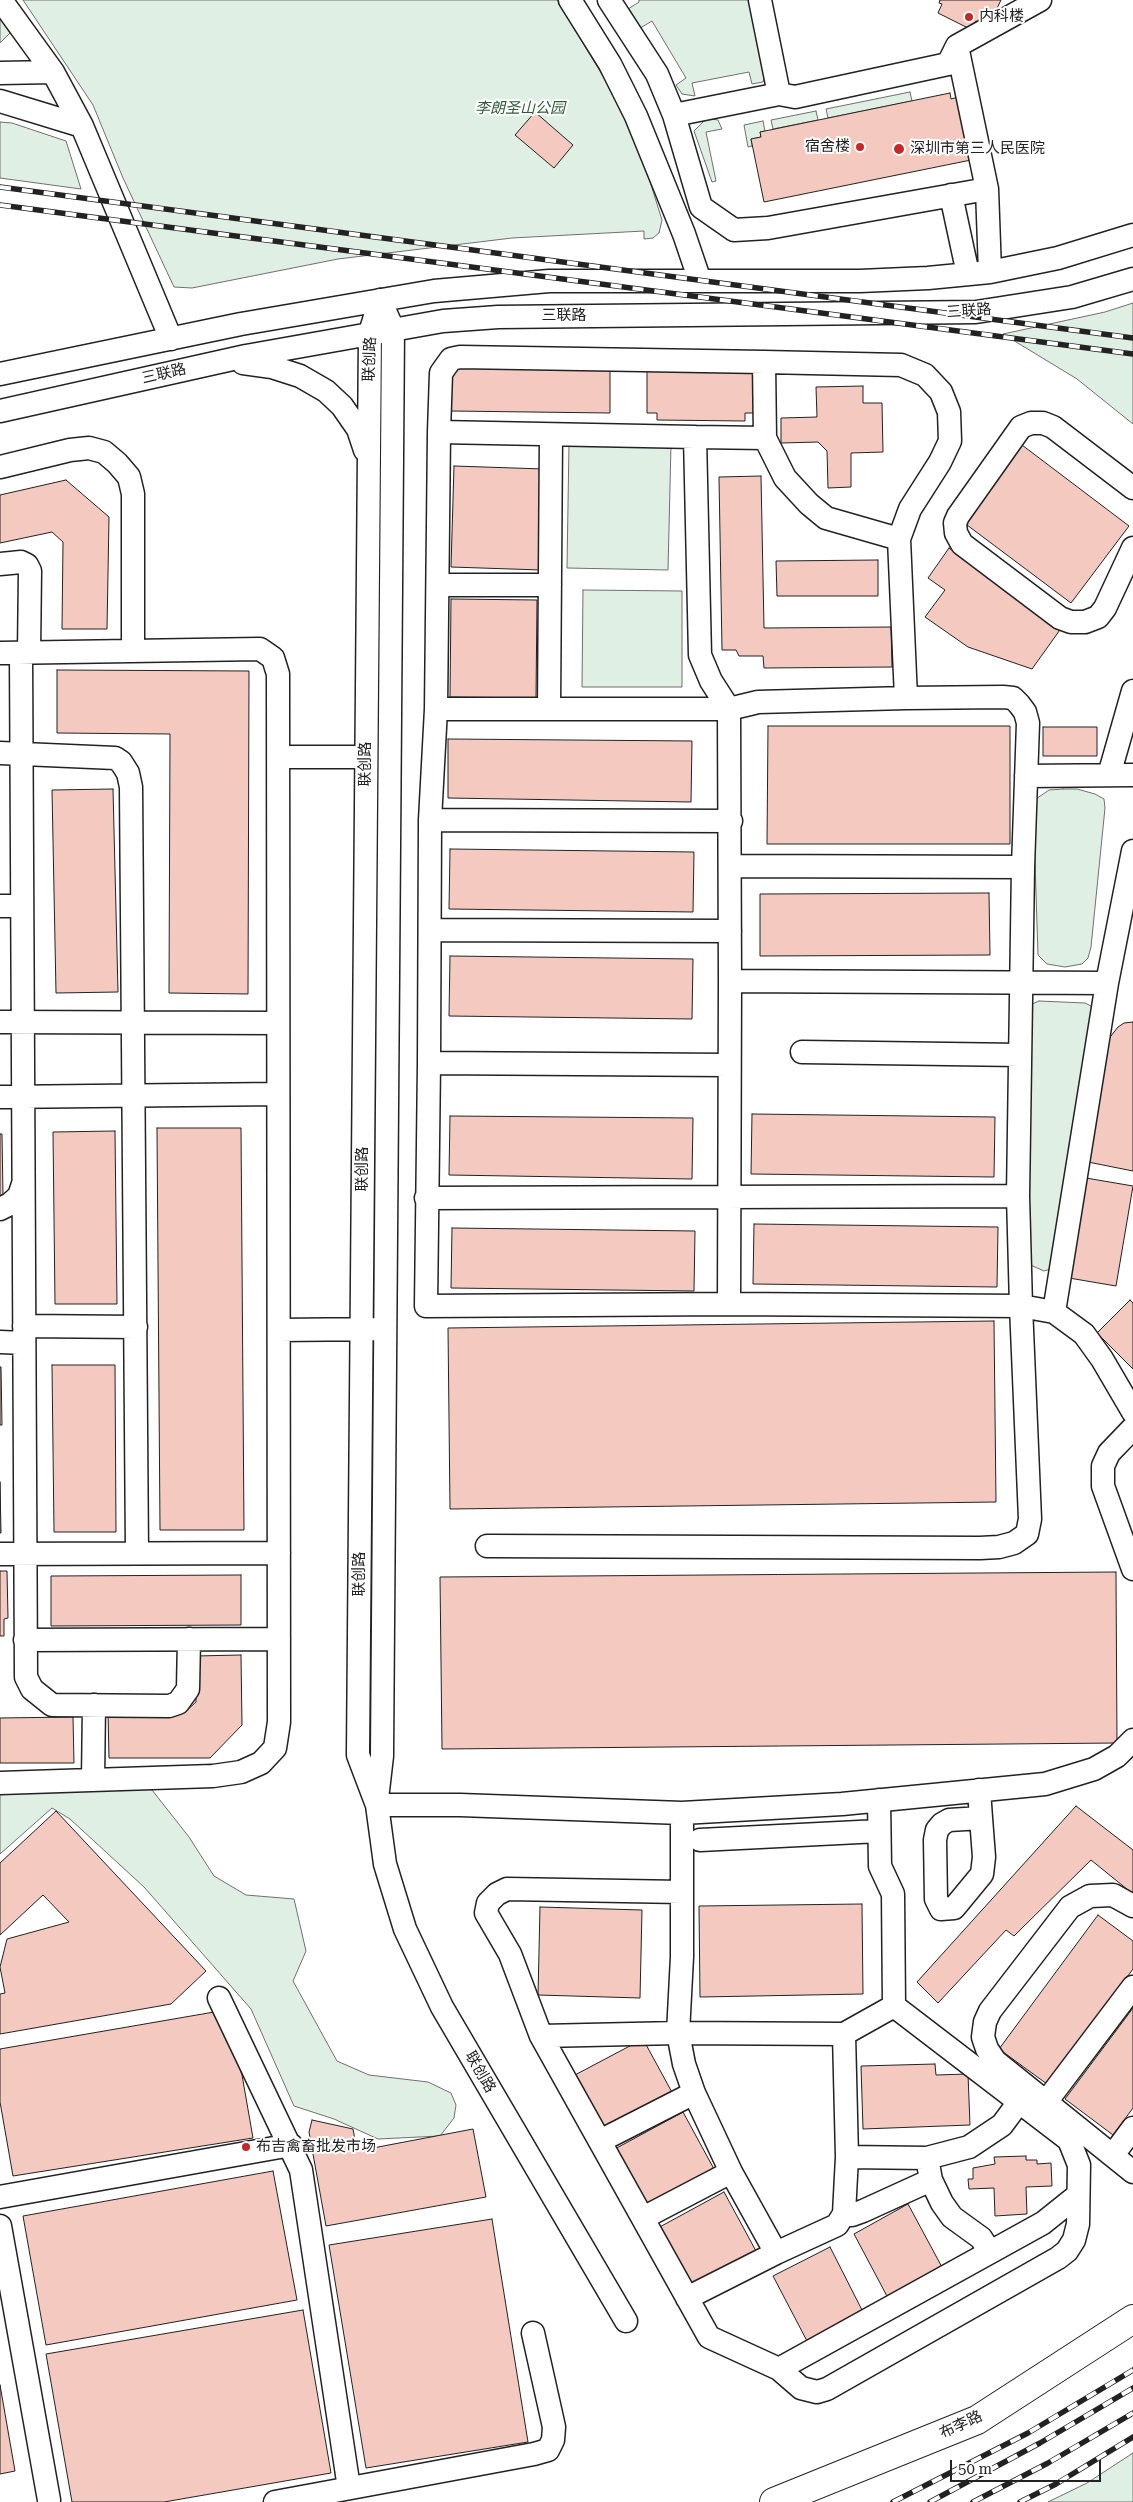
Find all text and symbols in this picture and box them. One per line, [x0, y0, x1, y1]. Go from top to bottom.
place label: 内科楼 [979, 8, 1024, 26]
marker: 内科楼 [963, 11, 975, 23]
park label: 李朗圣山公园 [475, 100, 565, 118]
place label: 宿舍楼 [805, 138, 850, 156]
place label: 深圳市第三人民医院 [910, 140, 1045, 158]
marker: 宿舍楼 [854, 141, 866, 153]
marker: 深圳市第三人民医院 [892, 142, 906, 156]
street label: 三联路 [946, 300, 992, 322]
street label: 三联路 [542, 307, 586, 325]
street label: 联创路 [360, 336, 380, 382]
street label: 三联路 [140, 360, 188, 388]
street label: 联创路 [357, 742, 375, 786]
street label: 联创路 [354, 1147, 372, 1191]
street label: 联创路 [351, 1552, 369, 1596]
street label: 联创路 [461, 2048, 499, 2096]
place label: 布吉禽畜批发市场 [256, 2138, 376, 2156]
marker: 布吉禽畜批发市场 [240, 2141, 252, 2153]
street label: 布李路 [937, 2407, 985, 2443]
scale bar [953, 2450, 1104, 2482]
text: 50 m [958, 2460, 992, 2478]

